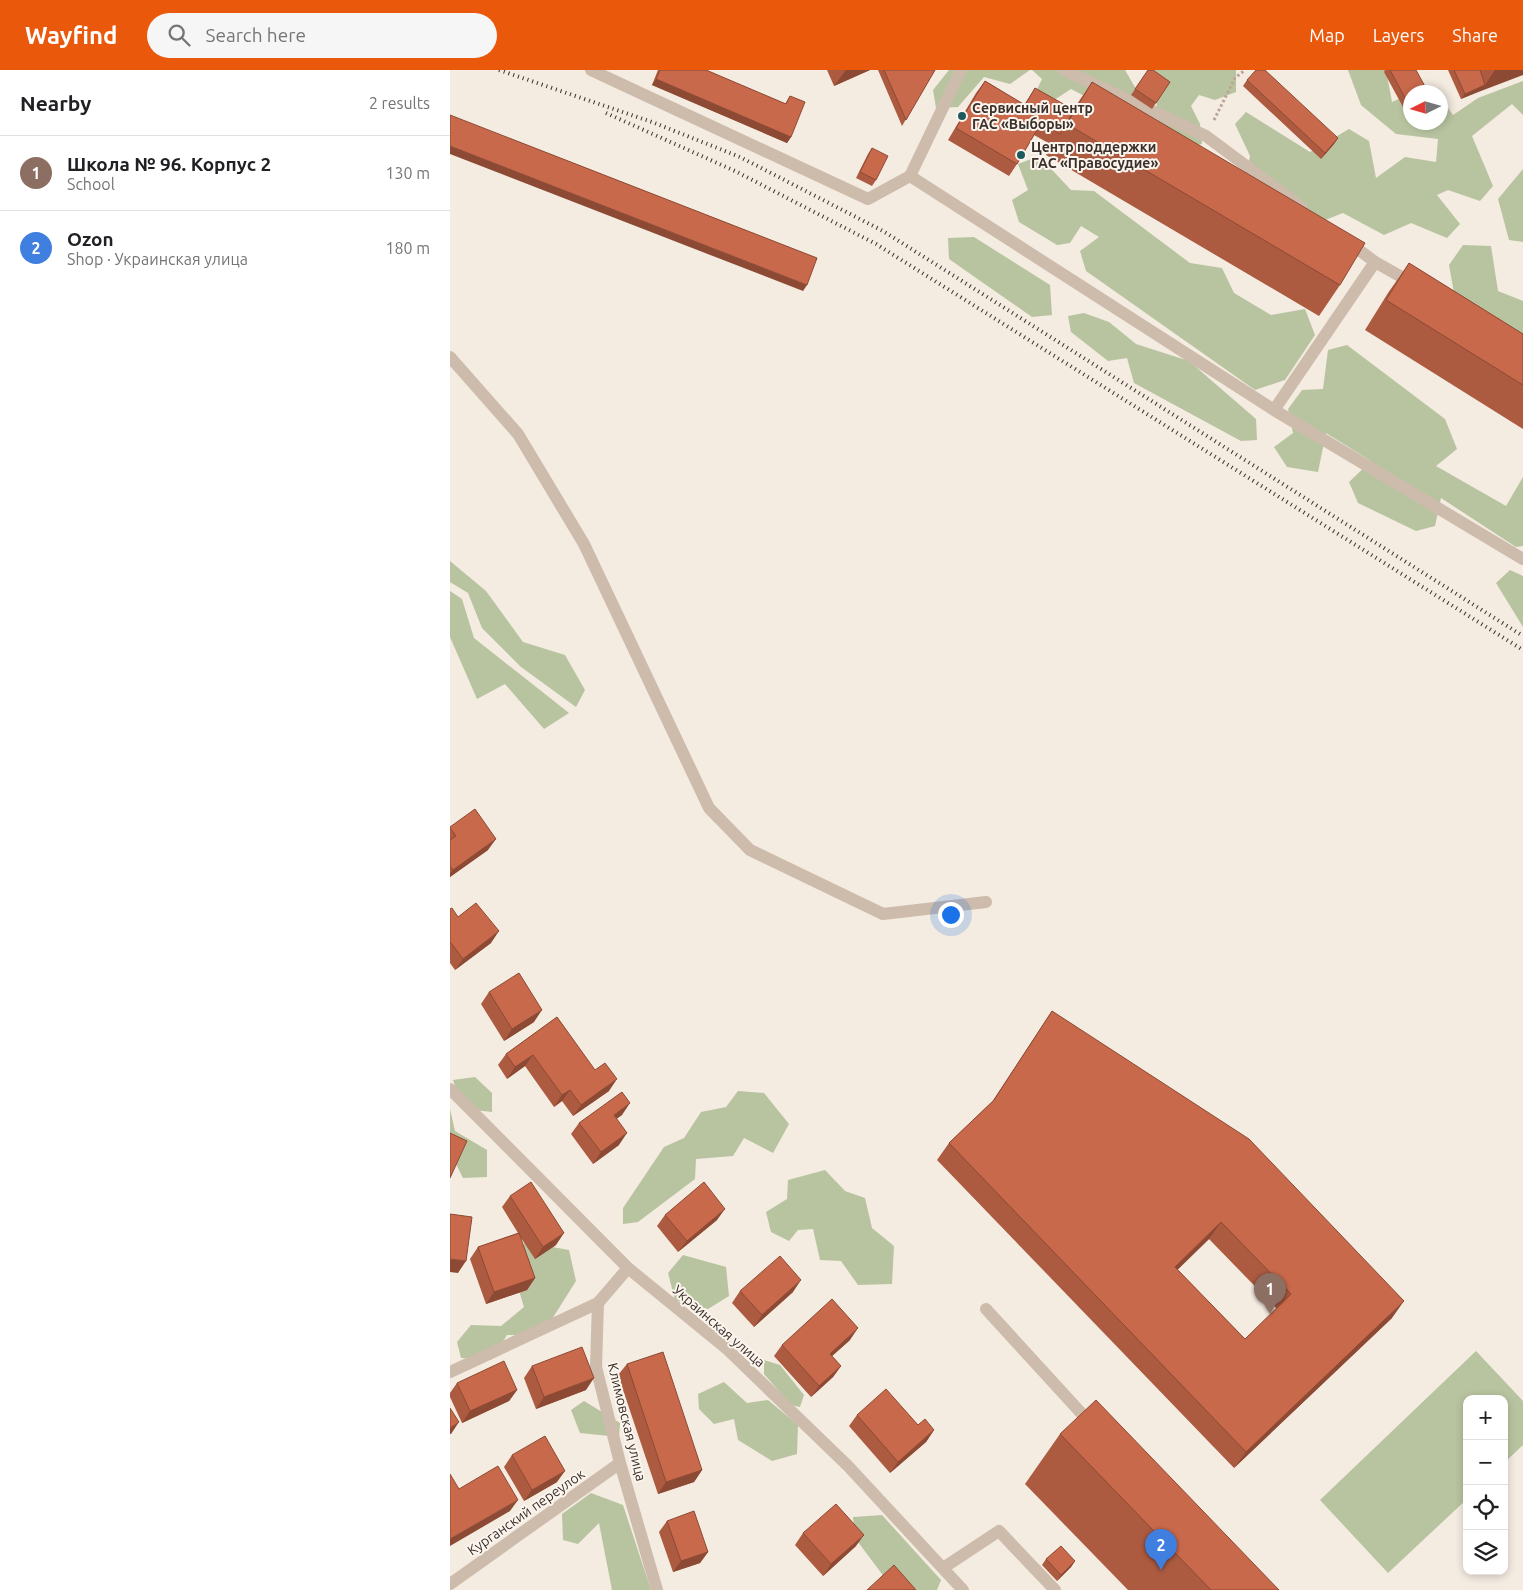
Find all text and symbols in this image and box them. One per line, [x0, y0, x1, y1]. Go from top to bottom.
search box [147, 13, 497, 58]
icon: search [165, 21, 193, 49]
text: Wayfind [25, 22, 117, 49]
text: Search here [205, 24, 306, 46]
text: Map [1309, 25, 1345, 45]
text: Layers [1373, 25, 1424, 45]
text: Share [1452, 25, 1498, 45]
north arrow [1403, 85, 1448, 130]
text: Nearby [20, 91, 91, 115]
text: 2 results [369, 94, 430, 112]
place label: Сервисный центр ГАС «Выборы» [972, 100, 1093, 132]
marker: Сервисный центр ГАС «Выборы» [956, 110, 968, 122]
place label: Центр поддержки ГАС «Правосудие» [1031, 139, 1158, 171]
marker: Центр поддержки ГАС «Правосудие» [1015, 149, 1027, 161]
text: Школа № 96. Корпус 2 [67, 153, 271, 175]
text: 1 [31, 164, 41, 182]
text: 130 m [385, 164, 430, 182]
text: School [67, 175, 115, 193]
text: Ozon [67, 228, 114, 250]
text: 2 [31, 239, 41, 257]
text: 180 m [385, 239, 430, 257]
text: Shop · Украинская улица [67, 250, 248, 268]
your location [938, 902, 964, 928]
pin: 1 [1254, 1273, 1286, 1314]
street label: Украинская улица [670, 1282, 768, 1370]
street label: Климовская улица [605, 1361, 649, 1483]
map controls [1463, 1395, 1508, 1575]
button: + [1463, 1395, 1508, 1440]
button: − [1463, 1440, 1508, 1485]
street label: Курганский переулок [464, 1466, 588, 1558]
button: locate [1463, 1485, 1508, 1530]
pin: 2 [1145, 1529, 1177, 1570]
button: layers [1463, 1530, 1508, 1575]

